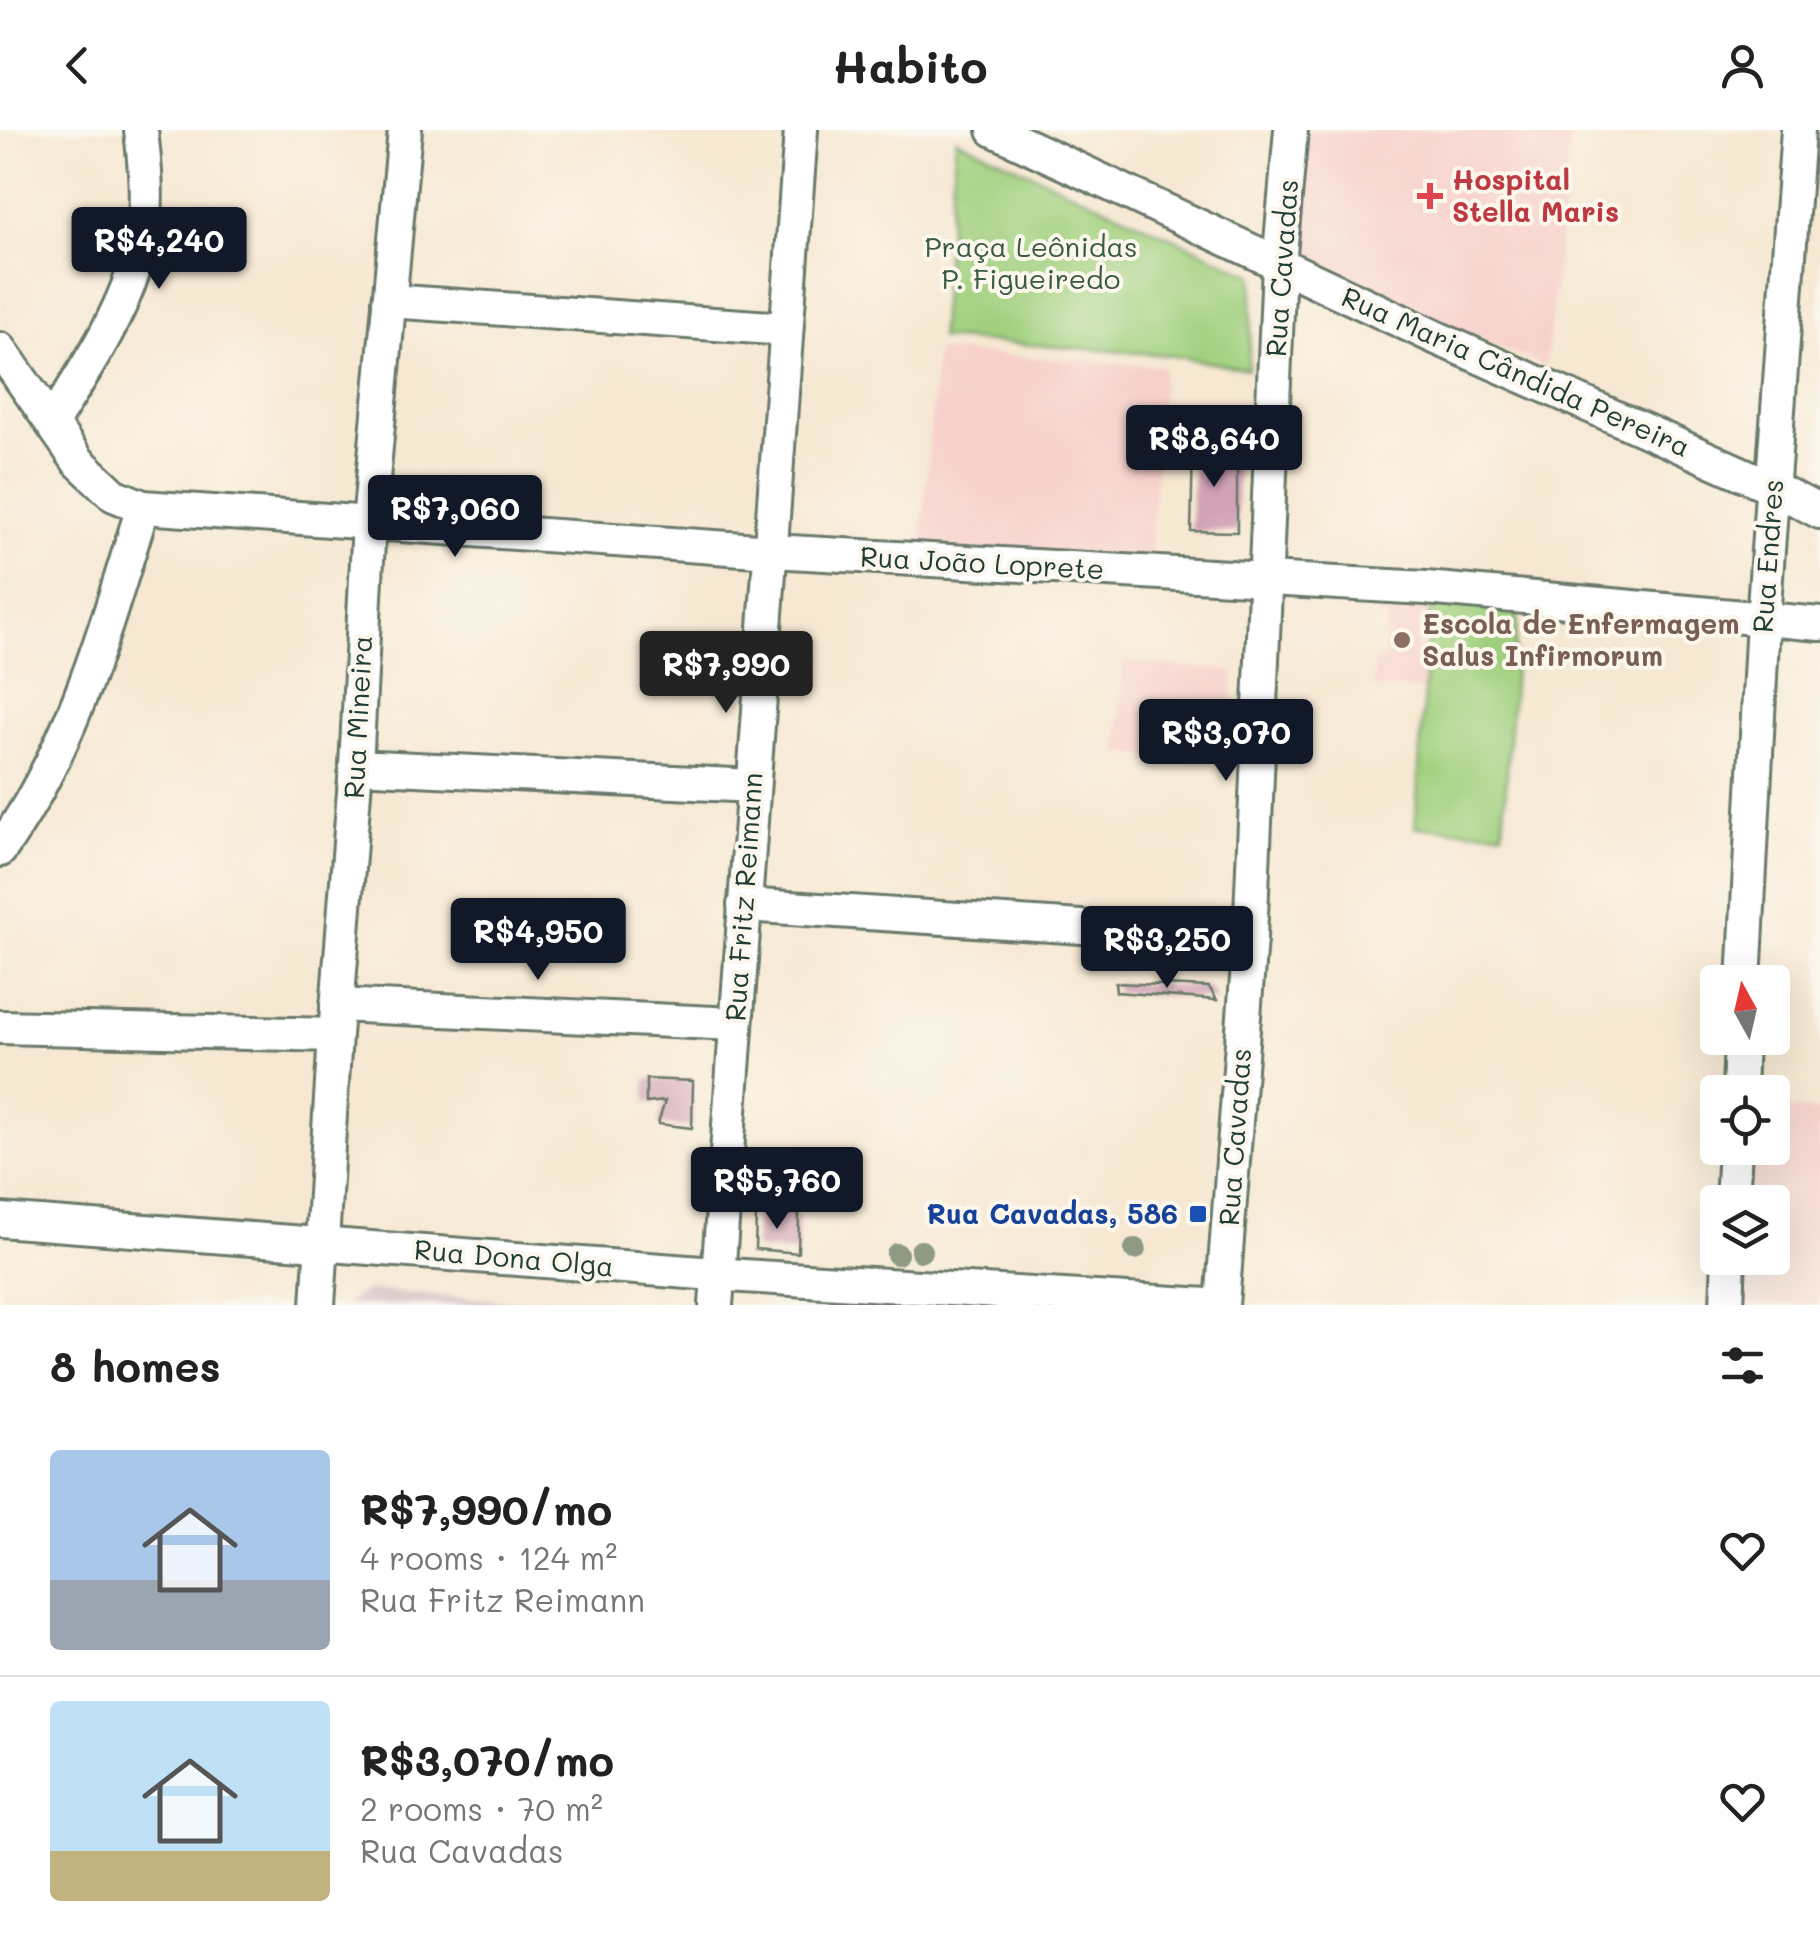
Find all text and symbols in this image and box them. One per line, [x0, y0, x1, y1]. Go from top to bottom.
text: Habito [833, 36, 987, 94]
icon: back [50, 38, 105, 93]
icon: person [1715, 38, 1770, 93]
place label: Hospital Stella Maris [1452, 161, 1619, 229]
street label: Rua Cavadas [1257, 178, 1305, 358]
marker: Hospital Stella Maris [1417, 183, 1443, 209]
pin: R$4,240 [67, 207, 251, 292]
text: R$4,240 [94, 218, 224, 260]
park label: Praça Leônidas P. Figueiredo [924, 228, 1138, 296]
street label: Rua Maria Cândida Pereira [1337, 278, 1696, 464]
pin: R$8,640 [1122, 405, 1306, 490]
text: R$8,640 [1148, 416, 1280, 458]
pin: R$7,060 [363, 475, 547, 560]
street label: Rua Endres [1744, 478, 1790, 634]
text: R$7,060 [390, 486, 520, 528]
street label: Rua João Loprete [859, 538, 1105, 586]
place label: Escola de Enfermagem Salus Infirmorum [1422, 605, 1739, 673]
marker: Escola de Enfermagem Salus Infirmorum [1391, 629, 1413, 651]
pin: R$7,990 [634, 631, 818, 716]
street label: Rua Mineira [335, 634, 379, 800]
text: R$7,990 [662, 642, 790, 684]
pin: R$3,070 [1134, 699, 1318, 784]
text: R$3,070 [1161, 710, 1291, 752]
street label: Rua Fritz Reimann [716, 771, 770, 1023]
pin: R$4,950 [446, 898, 630, 983]
pin: R$3,250 [1075, 906, 1259, 991]
text: R$4,950 [473, 909, 603, 951]
text: R$3,250 [1103, 917, 1231, 959]
north arrow [1700, 965, 1790, 1055]
map controls [1700, 965, 1790, 1275]
street label: Rua Cavadas [1210, 1047, 1258, 1227]
button: locate [1700, 1075, 1790, 1165]
pin: R$5,760 [685, 1147, 869, 1232]
text: R$5,760 [713, 1158, 841, 1200]
button: layers [1700, 1185, 1790, 1275]
place label: Rua Cavadas, 586 [927, 1195, 1178, 1231]
marker: Rua Cavadas, 586 [1187, 1203, 1209, 1225]
street label: Rua Dona Olga [413, 1230, 615, 1284]
text: 8 homes [50, 1338, 221, 1393]
icon: filters [1715, 1338, 1770, 1393]
text: R$7,990/mo [360, 1481, 612, 1536]
icon: home [130, 1490, 250, 1610]
icon: heart [1715, 1523, 1770, 1578]
text: 4 rooms · 124 m² [360, 1536, 617, 1578]
text: Rua Fritz Reimann [360, 1578, 645, 1620]
text: R$3,070/mo [360, 1732, 614, 1787]
icon: home [130, 1741, 250, 1861]
icon: heart [1715, 1774, 1770, 1829]
text: 2 rooms · 70 m² [360, 1787, 603, 1829]
text: Rua Cavadas [360, 1829, 564, 1871]

